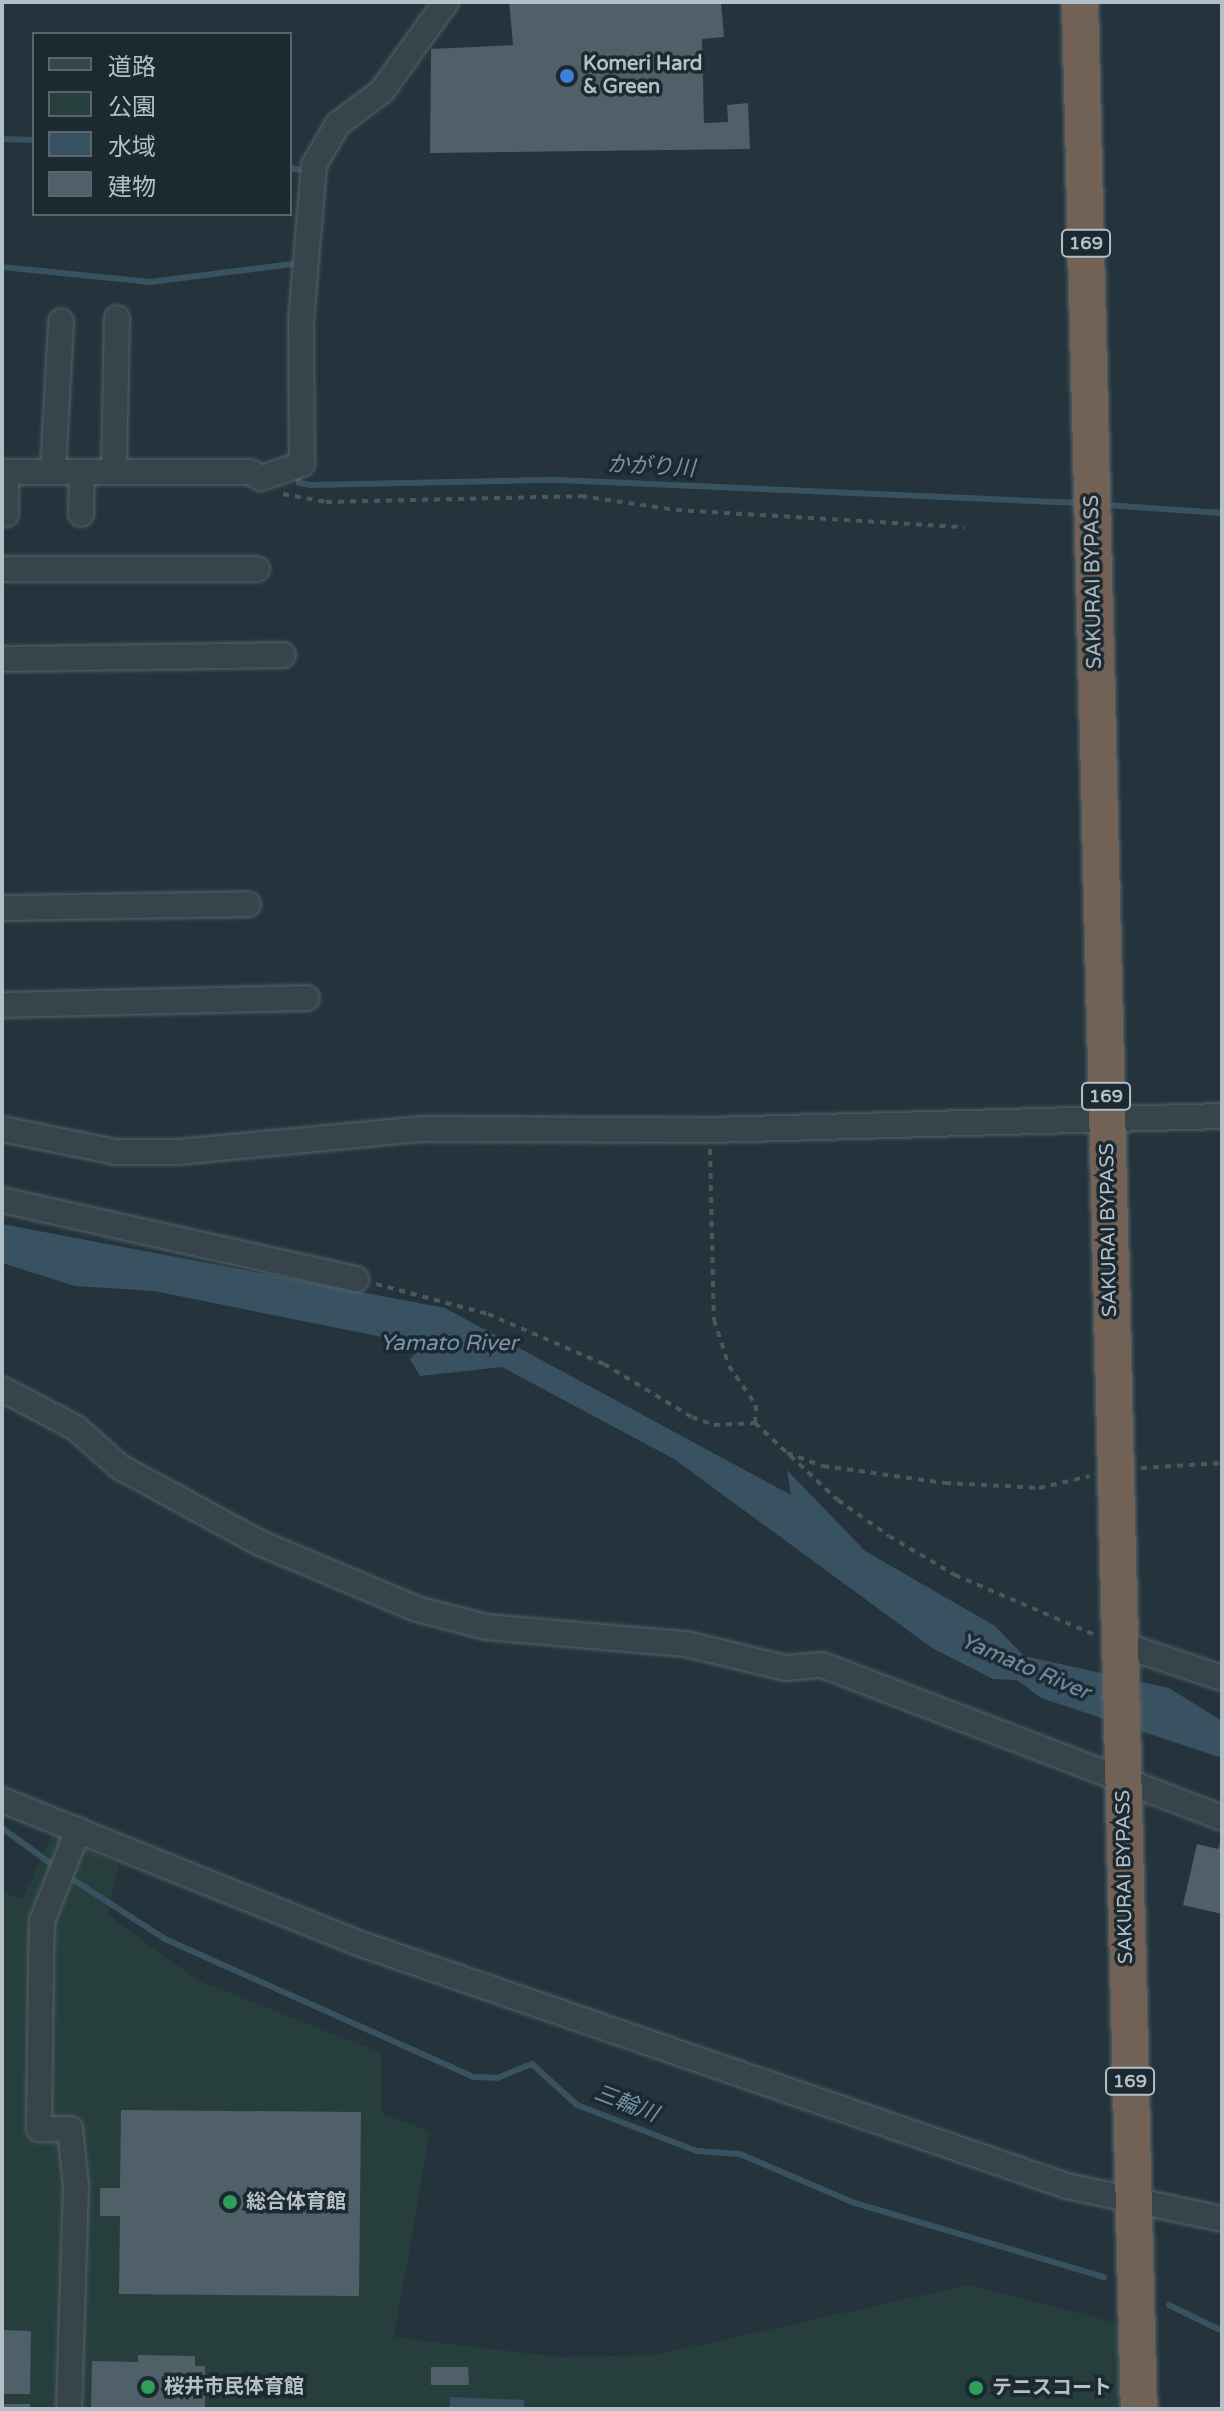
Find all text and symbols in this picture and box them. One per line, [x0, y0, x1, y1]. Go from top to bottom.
legend [32, 32, 292, 216]
place label: Komeri Hard & Green [583, 52, 702, 99]
text: 道路 [108, 53, 156, 82]
marker: Komeri Hard & Green [558, 67, 576, 85]
text: 公園 [108, 93, 156, 122]
text: 水域 [108, 133, 156, 162]
text: 建物 [108, 173, 156, 202]
road number: 169 [1060, 229, 1112, 257]
water label: かがり川 [606, 452, 696, 482]
street label: SAKURAI BYPASS [1080, 495, 1108, 669]
road number: 169 [1080, 1082, 1132, 1110]
street label: SAKURAI BYPASS [1095, 1143, 1123, 1317]
water label: Yamato River [380, 1331, 518, 1357]
water label: Yamato River [956, 1628, 1094, 1706]
street label: SAKURAI BYPASS [1111, 1790, 1139, 1964]
road number: 169 [1104, 2067, 1156, 2095]
water label: 三輪川 [590, 2080, 662, 2128]
place label: 総合体育館 [246, 2190, 346, 2214]
marker: 総合体育館 [221, 2193, 239, 2211]
place label: 桜井市民体育館 [164, 2375, 304, 2399]
place label: テニスコート [992, 2376, 1112, 2400]
marker: 桜井市民体育館 [139, 2378, 157, 2396]
marker: テニスコート [967, 2379, 985, 2397]

